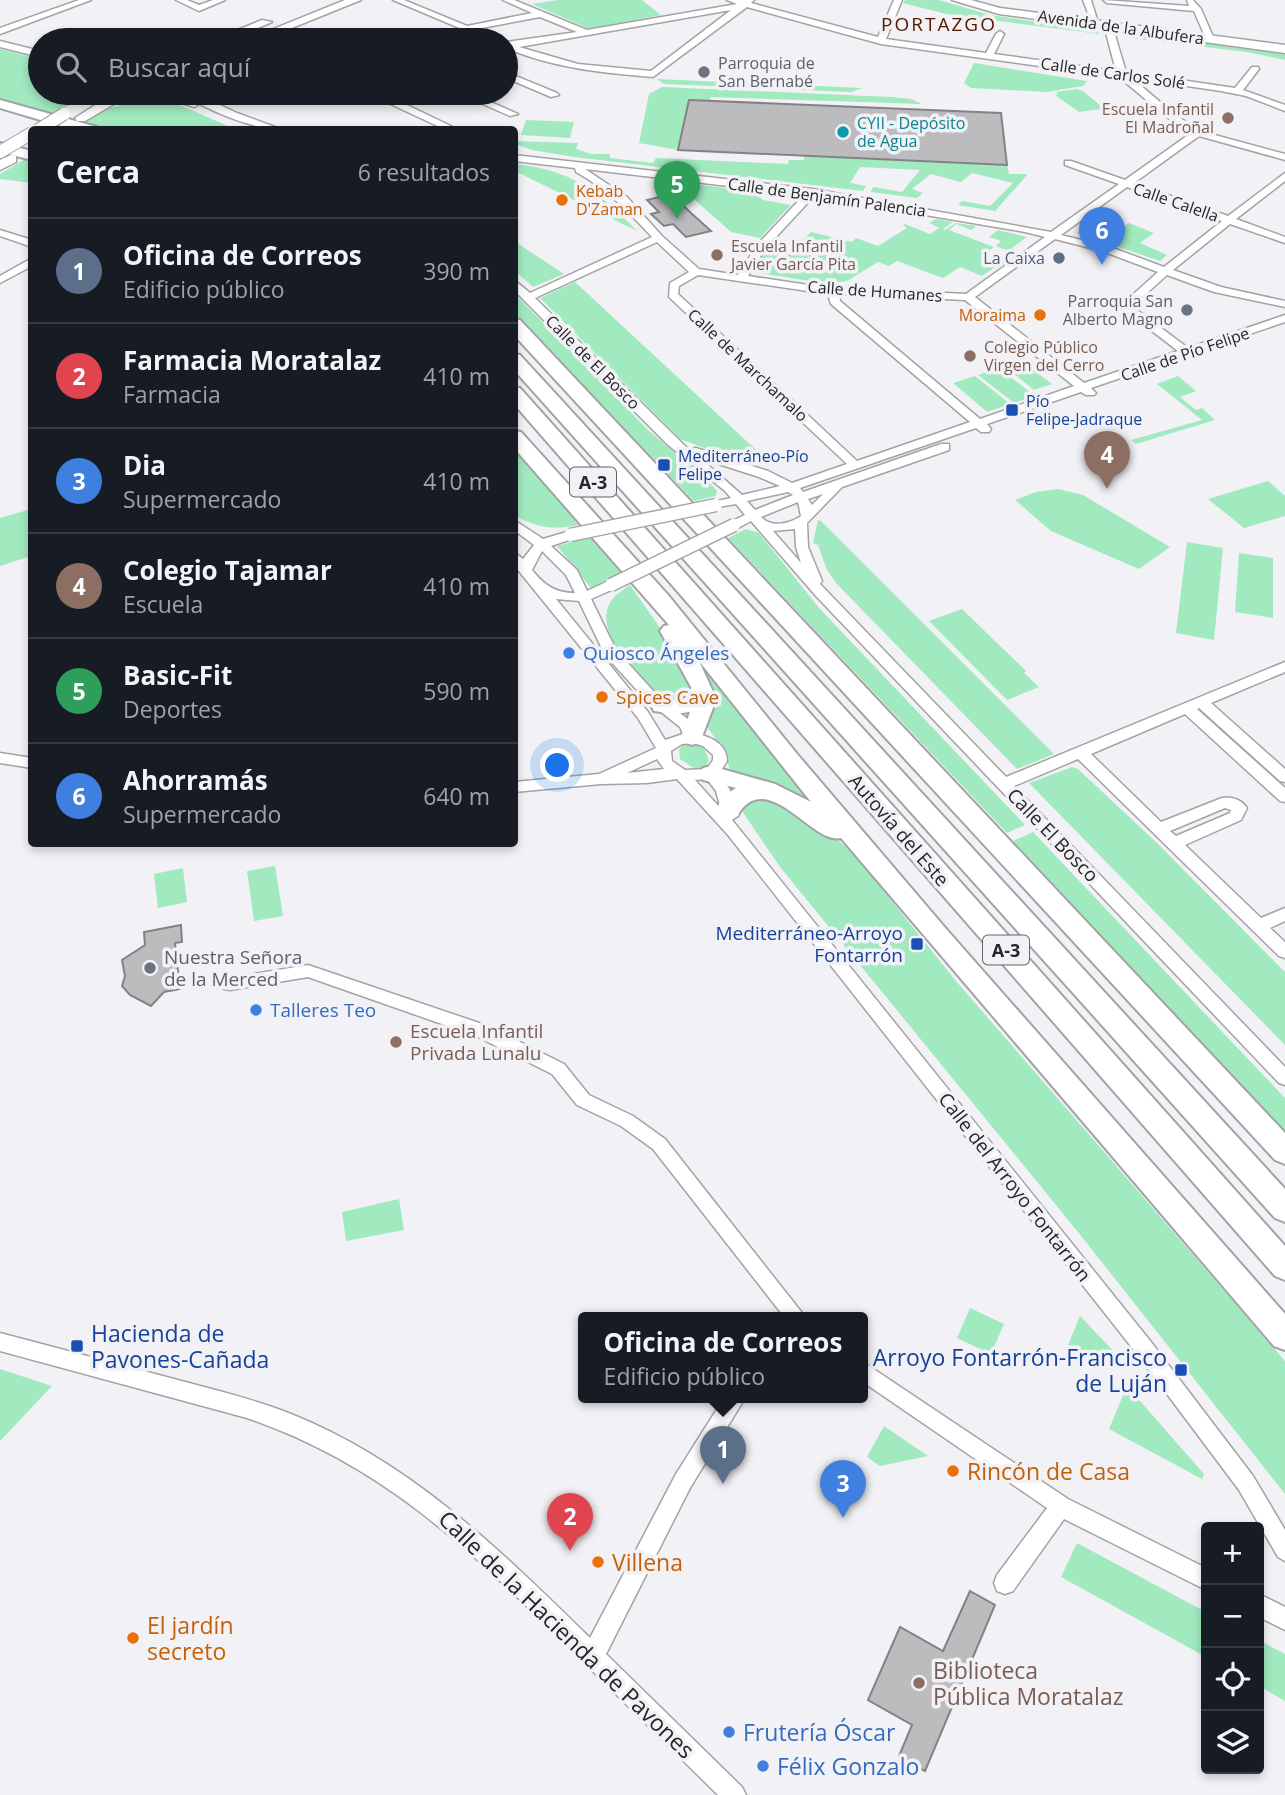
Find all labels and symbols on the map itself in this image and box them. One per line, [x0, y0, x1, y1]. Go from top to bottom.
street label: Avenida de la Albufera [1037, 4, 1205, 50]
district label: PORTAZGO [881, 11, 997, 37]
place label: Parroquia de San Bernabé [718, 52, 815, 92]
street label: Calle de Carlos Solé [1039, 52, 1187, 94]
marker: Parroquia de San Bernabé [696, 64, 712, 80]
place label: Escuela Infantil El Madroñal [1102, 98, 1214, 138]
marker: Escuela Infantil El Madroñal [1220, 110, 1236, 126]
place label: CYII - Depósito de Agua [857, 112, 965, 152]
marker: CYII - Depósito de Agua [835, 124, 851, 140]
pin: 5 [654, 161, 700, 219]
street label: Calle de Benjamín Palencia [726, 172, 928, 222]
street label: Calle Calella [1130, 177, 1222, 227]
place label: Kebab D'Zaman [576, 180, 643, 220]
marker: Kebab D'Zaman [554, 192, 570, 208]
pin: 6 [1079, 207, 1125, 265]
place label: Escuela Infantil Javier García Pita [729, 235, 856, 275]
marker: Escuela Infantil Javier García Pita [709, 247, 725, 263]
place label: La Caixa [983, 247, 1045, 269]
marker: La Caixa [1051, 250, 1067, 266]
street label: Calle de Humanes [807, 275, 943, 307]
place label: Parroquia San Alberto Magno [1063, 290, 1173, 330]
marker: Parroquia San Alberto Magno [1179, 302, 1195, 318]
street label: Calle de Marchamalo [683, 304, 813, 426]
place label: Moraima [959, 304, 1026, 326]
marker: Moraima [1032, 307, 1048, 323]
street label: Calle de El Bosco [541, 310, 645, 414]
street label: Calle de Pío Felipe [1118, 322, 1252, 386]
place label: Colegio Público Virgen del Cerro [984, 336, 1105, 376]
marker: Colegio Público Virgen del Cerro [962, 348, 978, 364]
place label: Pío Felipe-Jadraque [1026, 390, 1142, 430]
marker: Pío Felipe-Jadraque [1004, 402, 1020, 418]
pin: 4 [1084, 431, 1130, 489]
place label: Mediterráneo-Pío Felipe [678, 445, 809, 485]
marker: Mediterráneo-Pío Felipe [656, 457, 672, 473]
road number: A-3 [570, 468, 616, 496]
place label: Quiosco Ángeles [583, 640, 729, 666]
marker: Quiosco Ángeles [561, 645, 577, 661]
place label: Spices Cave [616, 684, 719, 710]
marker: Spices Cave [594, 689, 610, 705]
your location [540, 748, 574, 782]
street label: Autovía del Este [843, 768, 955, 892]
street label: Calle El Bosco [1002, 782, 1104, 888]
place label: Mediterráneo-Arroyo Fontarrón [716, 920, 903, 968]
marker: Mediterráneo-Arroyo Fontarrón [909, 936, 925, 952]
road number: A-3 [983, 936, 1029, 965]
place label: Nuestra Señora de la Merced [164, 944, 302, 992]
marker: Nuestra Señora de la Merced [142, 960, 158, 976]
place label: Talleres Teo [270, 997, 376, 1023]
marker: Talleres Teo [248, 1002, 264, 1018]
place label: Escuela Infantil Privada Lunalu [410, 1018, 543, 1066]
marker: Escuela Infantil Privada Lunalu [388, 1034, 404, 1050]
street label: Calle del Arroyo Fontarrón [933, 1087, 1097, 1287]
place label: Hacienda de Pavones-Cañada [91, 1317, 269, 1375]
marker: Hacienda de Pavones-Cañada [69, 1338, 85, 1354]
place label: Arroyo Fontarrón-Francisco de Luján [873, 1341, 1167, 1399]
marker: Arroyo Fontarrón-Francisco de Luján [1173, 1362, 1189, 1378]
pin: 1 [700, 1426, 746, 1484]
place label: Rincón de Casa [967, 1455, 1130, 1487]
pin: 3 [820, 1460, 866, 1518]
marker: Rincón de Casa [945, 1463, 961, 1479]
pin: 2 [547, 1493, 593, 1551]
street label: Calle de la Hacienda de Pavones [432, 1503, 702, 1765]
place label: Villena [612, 1546, 683, 1578]
marker: Villena [590, 1554, 606, 1570]
place label: El jardín secreto [147, 1609, 234, 1667]
marker: El jardín secreto [125, 1630, 141, 1646]
place label: Biblioteca Pública Moratalaz [933, 1654, 1123, 1712]
marker: Biblioteca Pública Moratalaz [911, 1675, 927, 1691]
place label: Frutería Óscar [743, 1716, 896, 1748]
marker: Frutería Óscar [721, 1724, 737, 1740]
place label: Félix Gonzalo [777, 1750, 919, 1782]
marker: Félix Gonzalo [755, 1758, 771, 1774]

